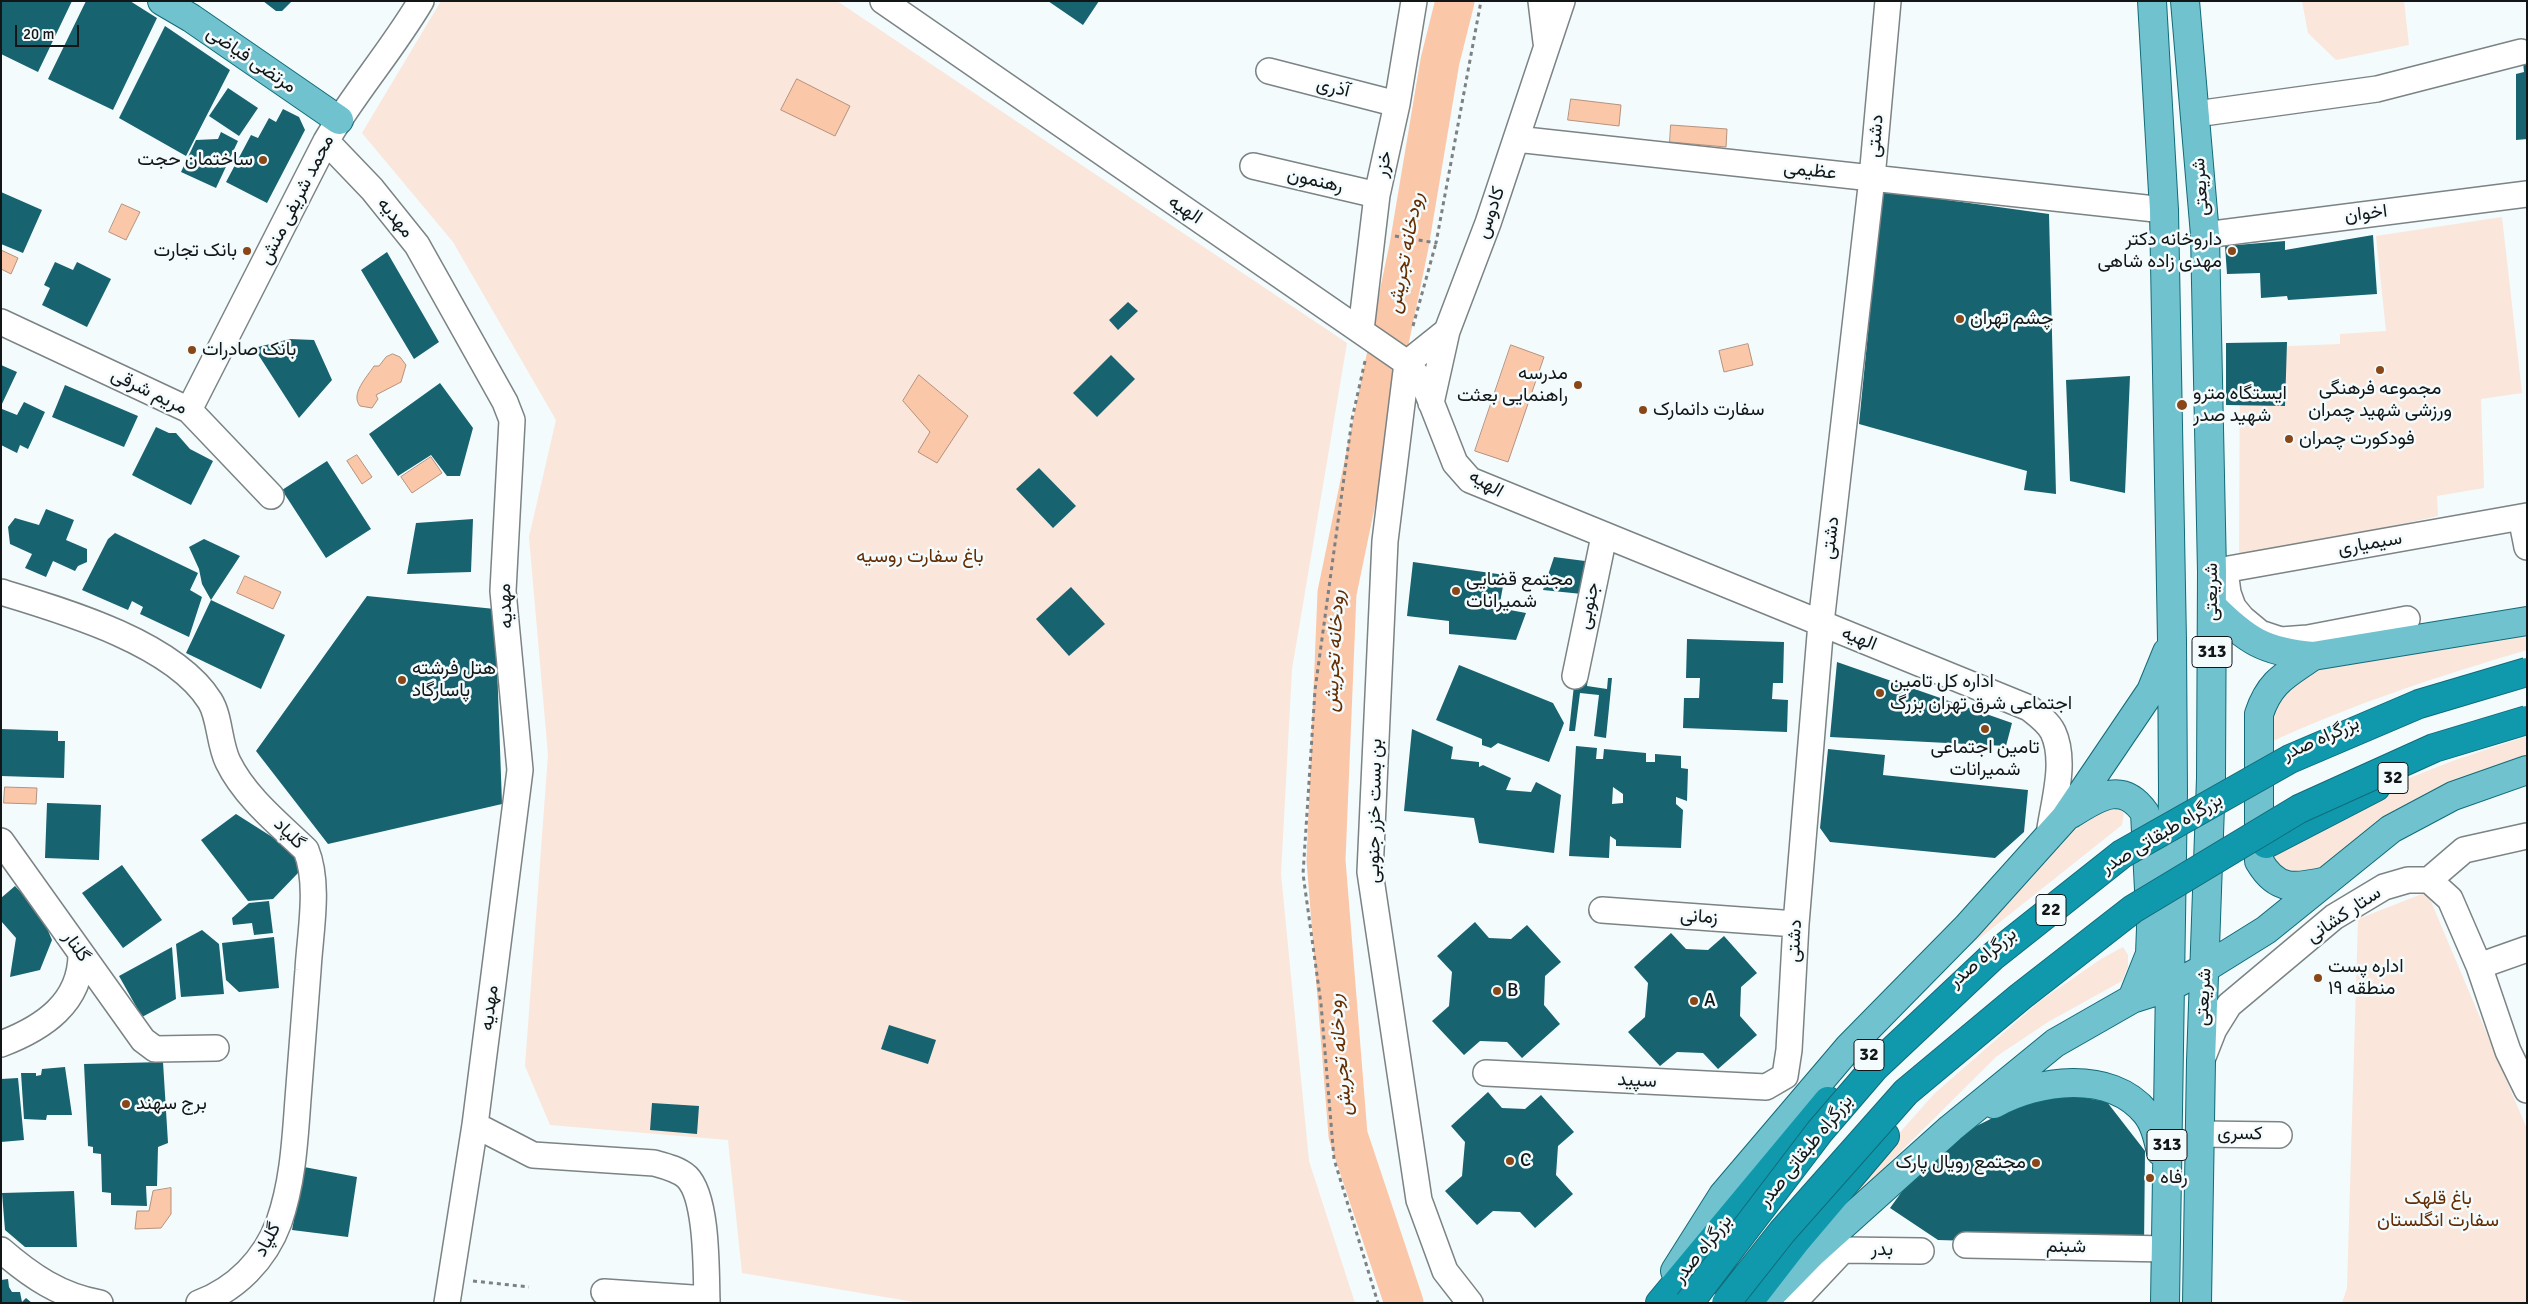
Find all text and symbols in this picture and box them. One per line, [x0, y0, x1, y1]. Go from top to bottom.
scale bar [18, 15, 81, 47]
street label: مرتضی فیاضی [202, 22, 300, 98]
text: 20 m [23, 25, 54, 43]
street label: آذری [1314, 73, 1352, 103]
street label: دشتی [1863, 113, 1889, 159]
street label: محمد شریفی منش [254, 131, 340, 269]
place label: ساختمان حجت [137, 149, 253, 171]
street label: خزر [1370, 149, 1398, 179]
marker: ساختمان حجت [257, 154, 269, 166]
street label: عظیمی [1782, 157, 1838, 185]
street label: شریعتی [2188, 157, 2214, 217]
street label: رهنمون [1285, 164, 1345, 198]
street label: کادوس [1472, 184, 1510, 242]
street label: الهیه [1164, 190, 1206, 230]
water label: رودخانه تجریش [1383, 191, 1429, 315]
street label: مهدیه [372, 193, 418, 243]
street label: اخوان [2343, 200, 2389, 228]
place label: داروخانه دکتر مهدی زاده شاهی [2097, 229, 2222, 273]
place label: بانک تجارت [154, 240, 237, 262]
marker: بانک تجارت [241, 245, 253, 257]
marker: داروخانه دکتر مهدی زاده شاهی [2226, 245, 2238, 257]
place label: چشم تهران [1970, 308, 2054, 330]
marker: چشم تهران [1954, 313, 1966, 325]
place label: بانک صادرات [202, 339, 296, 361]
marker: بانک صادرات [186, 344, 198, 356]
place label: مدرسه راهنمایی بعثت [1457, 363, 1568, 407]
street label: مریم شرقی [107, 364, 191, 420]
marker: مجموعه فرهنگی ورزشی شهید چمران [2374, 364, 2386, 376]
place label: مجموعه فرهنگی ورزشی شهید چمران [2308, 378, 2452, 422]
marker: مدرسه راهنمایی بعثت [1572, 379, 1584, 391]
place label: ایستگاه مترو شهید صدر [2193, 383, 2287, 427]
marker: ایستگاه مترو شهید صدر [2175, 398, 2189, 412]
place label: سفارت دانمارک [1653, 399, 1764, 421]
marker: سفارت دانمارک [1637, 404, 1649, 416]
place label: فودکورت چمران [2299, 428, 2415, 450]
marker: فودکورت چمران [2283, 433, 2295, 445]
street label: الهیه [1465, 465, 1507, 503]
street label: دشتی [1817, 515, 1845, 561]
street label: سیمیاری [2336, 527, 2404, 561]
park label: باغ سفارت روسیه [856, 546, 984, 568]
street label: شریعتی [2201, 563, 2223, 621]
place label: مجتمع قضایی شمیرانات [1466, 569, 1573, 613]
street label: جنوبی [1573, 581, 1605, 631]
street label: مهدیه [493, 583, 519, 629]
marker: مجتمع قضایی شمیرانات [1450, 585, 1462, 597]
water label: رودخانه تجریش [1320, 589, 1350, 713]
street label: الهیه [1838, 622, 1880, 656]
road number: 313 [2192, 636, 2232, 668]
place label: هتل فرشته پاسارگاد [412, 658, 496, 702]
place label: اداره کل تامین اجتماعی شرق تهران بزرگ [1890, 671, 2072, 715]
marker: هتل فرشته پاسارگاد [396, 674, 408, 686]
marker: اداره کل تامین اجتماعی شرق تهران بزرگ [1874, 687, 1886, 699]
street label: بزرگراه صدر [2279, 712, 2363, 766]
marker: تامین اجتماعی شمیرانات [1979, 723, 1991, 735]
place label: تامین اجتماعی شمیرانات [1931, 737, 2039, 781]
street label: بن بست خزر جنوبی [1362, 738, 1388, 884]
road number: 32 [2378, 762, 2408, 794]
street label: بزرگراه طبقاتی صدر [2097, 789, 2227, 879]
street label: گلپاد [268, 813, 310, 855]
street label: ستار کشانی [2302, 882, 2386, 948]
road number: 22 [2036, 894, 2066, 926]
street label: زمانی [1679, 904, 1719, 930]
street label: دشتی [1782, 919, 1808, 963]
street label: بزرگراه صدر [1944, 923, 2022, 993]
street label: گلنار [57, 927, 95, 967]
place label: اداره پست منطقه ۱۹ [2328, 956, 2404, 1000]
street label: شریعتی [2191, 967, 2217, 1027]
marker: اداره پست منطقه ۱۹ [2312, 972, 2324, 984]
place label: B [1507, 980, 1518, 1002]
street label: مهدیه [476, 984, 504, 1032]
marker: B [1491, 985, 1503, 997]
place label: A [1704, 990, 1716, 1012]
water label: رودخانه تجریش [1324, 993, 1358, 1117]
marker: A [1688, 995, 1700, 1007]
road number: 32 [1854, 1040, 1884, 1070]
street label: سپید [1617, 1069, 1657, 1093]
street label: بزرگراه طبقاتی صدر [1754, 1090, 1858, 1212]
place label: برج سهند [136, 1093, 207, 1115]
marker: برج سهند [120, 1098, 132, 1110]
street label: کسری [2217, 1122, 2263, 1146]
road number: 313 [2147, 1130, 2187, 1160]
place label: C [1520, 1150, 1531, 1172]
place label: مجتمع رویال پارک [1895, 1152, 2026, 1174]
marker: C [1504, 1155, 1516, 1167]
marker: مجتمع رویال پارک [2030, 1157, 2042, 1169]
place label: رفاه [2160, 1167, 2188, 1189]
marker: رفاه [2144, 1172, 2156, 1184]
park label: باغ قلهک سفارت انگلستان [2377, 1188, 2499, 1232]
street label: بزرگراه صدر [1668, 1210, 1738, 1288]
street label: گلپاد [250, 1219, 286, 1261]
street label: شبنم [2046, 1235, 2086, 1259]
street label: بدر [1871, 1238, 1893, 1262]

